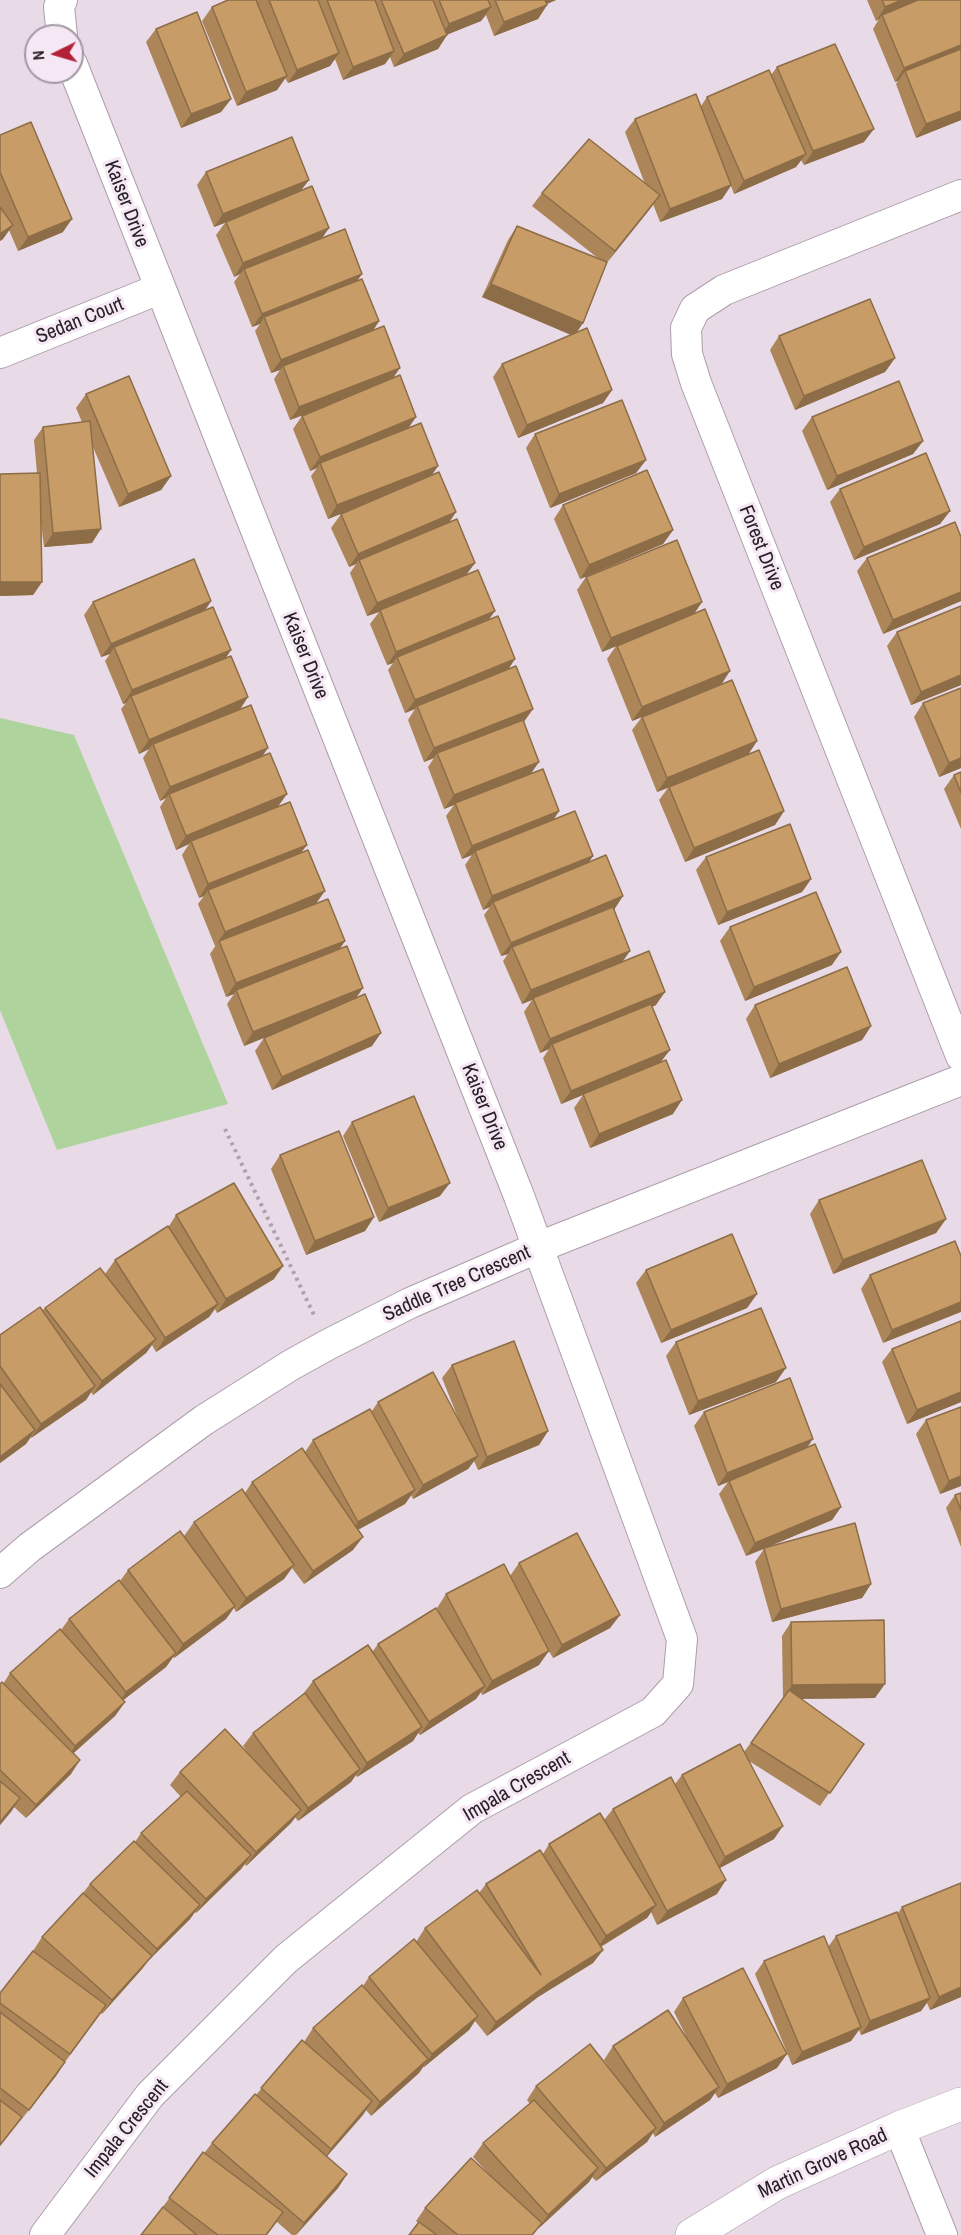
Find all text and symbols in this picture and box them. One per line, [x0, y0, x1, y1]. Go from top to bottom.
north arrow [24, 24, 84, 84]
text: N [27, 50, 49, 61]
street label: Kaiser Drive [98, 157, 154, 251]
street label: Sedan Court [33, 293, 127, 349]
street label: Forest Drive [733, 502, 789, 594]
street label: Kaiser Drive [277, 609, 333, 703]
street label: Kaiser Drive [456, 1060, 512, 1154]
street label: Saddle Tree Crescent [380, 1241, 534, 1327]
street label: Impala Crescent [459, 1747, 575, 1827]
street label: Impala Crescent [80, 2075, 174, 2183]
street label: Martin Grove Road [755, 2124, 891, 2204]

